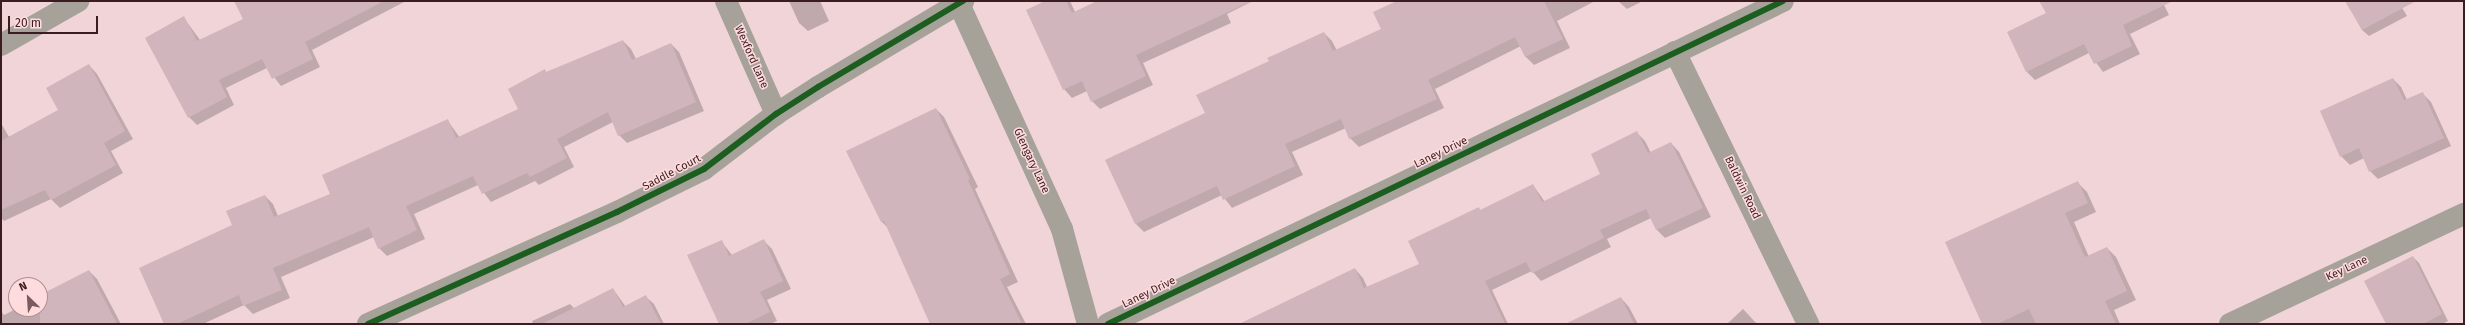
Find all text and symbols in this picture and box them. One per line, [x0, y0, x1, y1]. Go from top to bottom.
scale bar [10, 8, 100, 34]
text: 20 m [15, 16, 41, 30]
street label: Wexford Lane [731, 24, 771, 90]
street label: Glengary Lane [1010, 126, 1052, 196]
street label: Laney Drive [1412, 134, 1470, 172]
street label: Saddle Court [641, 152, 703, 194]
street label: Baldwin Road [1721, 155, 1763, 221]
street label: Key Lane [2324, 254, 2370, 284]
street label: Laney Drive [1120, 274, 1178, 312]
north arrow [8, 277, 48, 317]
text: N [17, 279, 29, 294]

